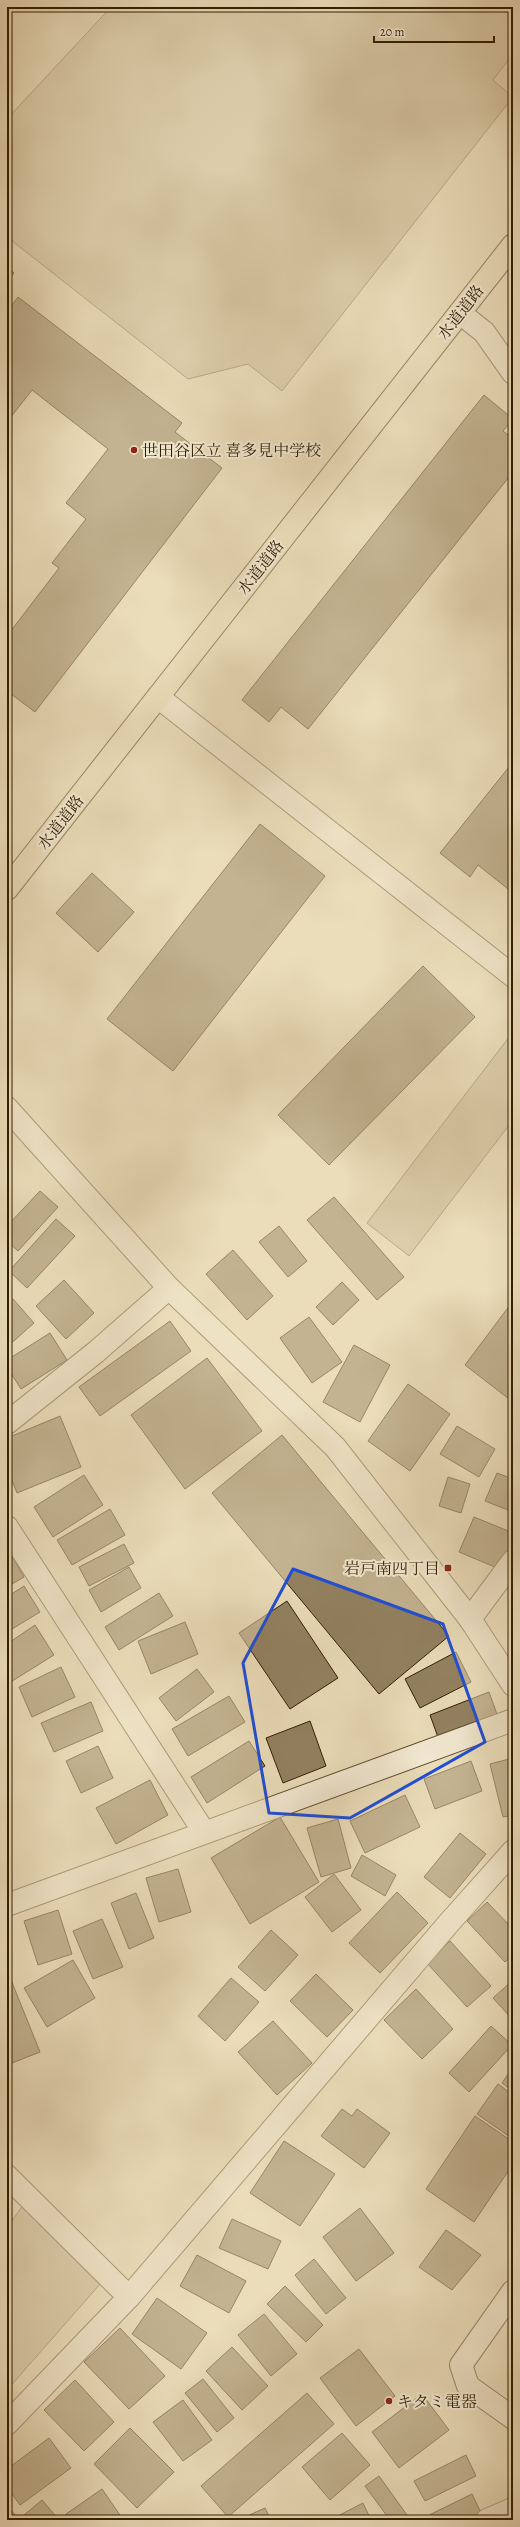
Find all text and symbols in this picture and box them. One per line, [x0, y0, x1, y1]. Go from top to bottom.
scale bar [374, 18, 494, 44]
text: 20 m [380, 24, 404, 40]
street label: 水道道路 [432, 281, 489, 345]
place label: 世田谷区立 喜多見中学校 [142, 440, 321, 462]
marker: 世田谷区立 喜多見中学校 [129, 445, 139, 455]
street label: 水道道路 [232, 536, 289, 600]
street label: 水道道路 [32, 791, 89, 855]
place label: 岩戸南四丁目 [344, 1558, 440, 1580]
marker: 岩戸南四丁目 [443, 1563, 453, 1573]
place label: キタミ電器 [397, 2391, 477, 2413]
marker: キタミ電器 [384, 2396, 394, 2406]

